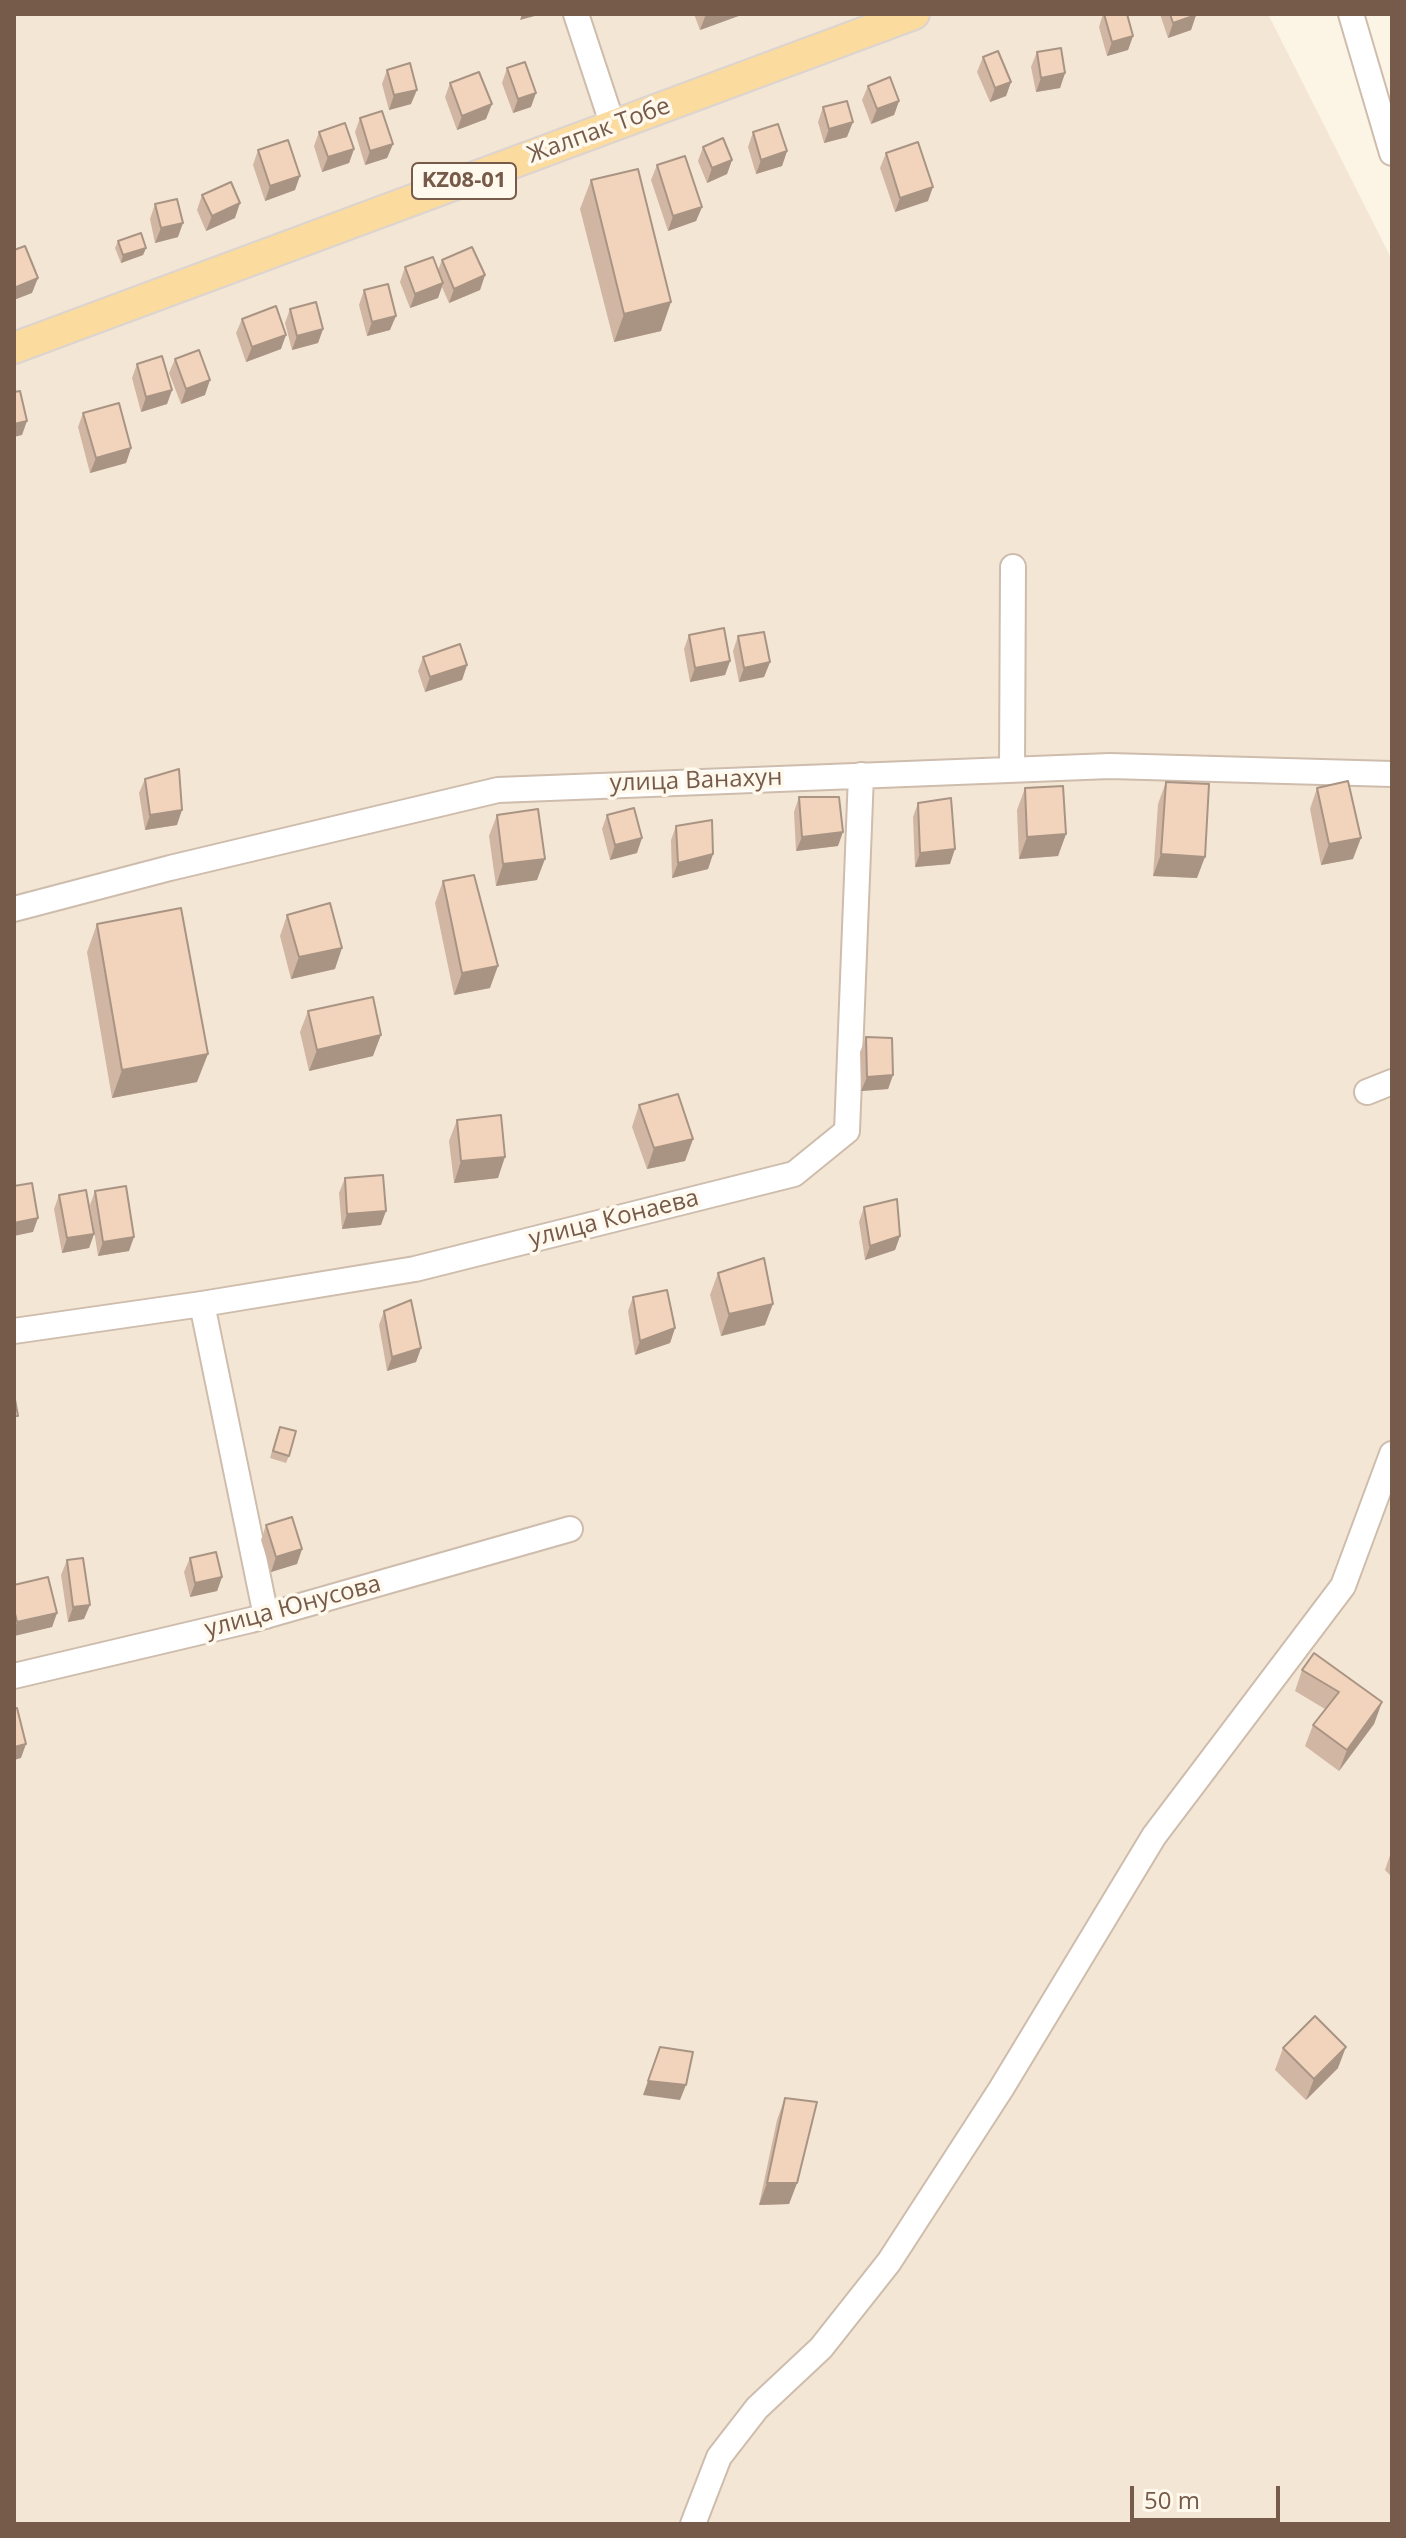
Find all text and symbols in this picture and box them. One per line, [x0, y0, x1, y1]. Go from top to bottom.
street label: Жалпак Тобе [524, 92, 674, 170]
road number: KZ08-01 [412, 163, 516, 199]
street label: улица Ванахун [609, 764, 783, 798]
street label: улица Конаева [526, 1184, 702, 1254]
street label: улица Юнусова [202, 1570, 384, 1644]
scale bar [1134, 2470, 1284, 2520]
text: 50 m [1144, 2483, 1200, 2516]

